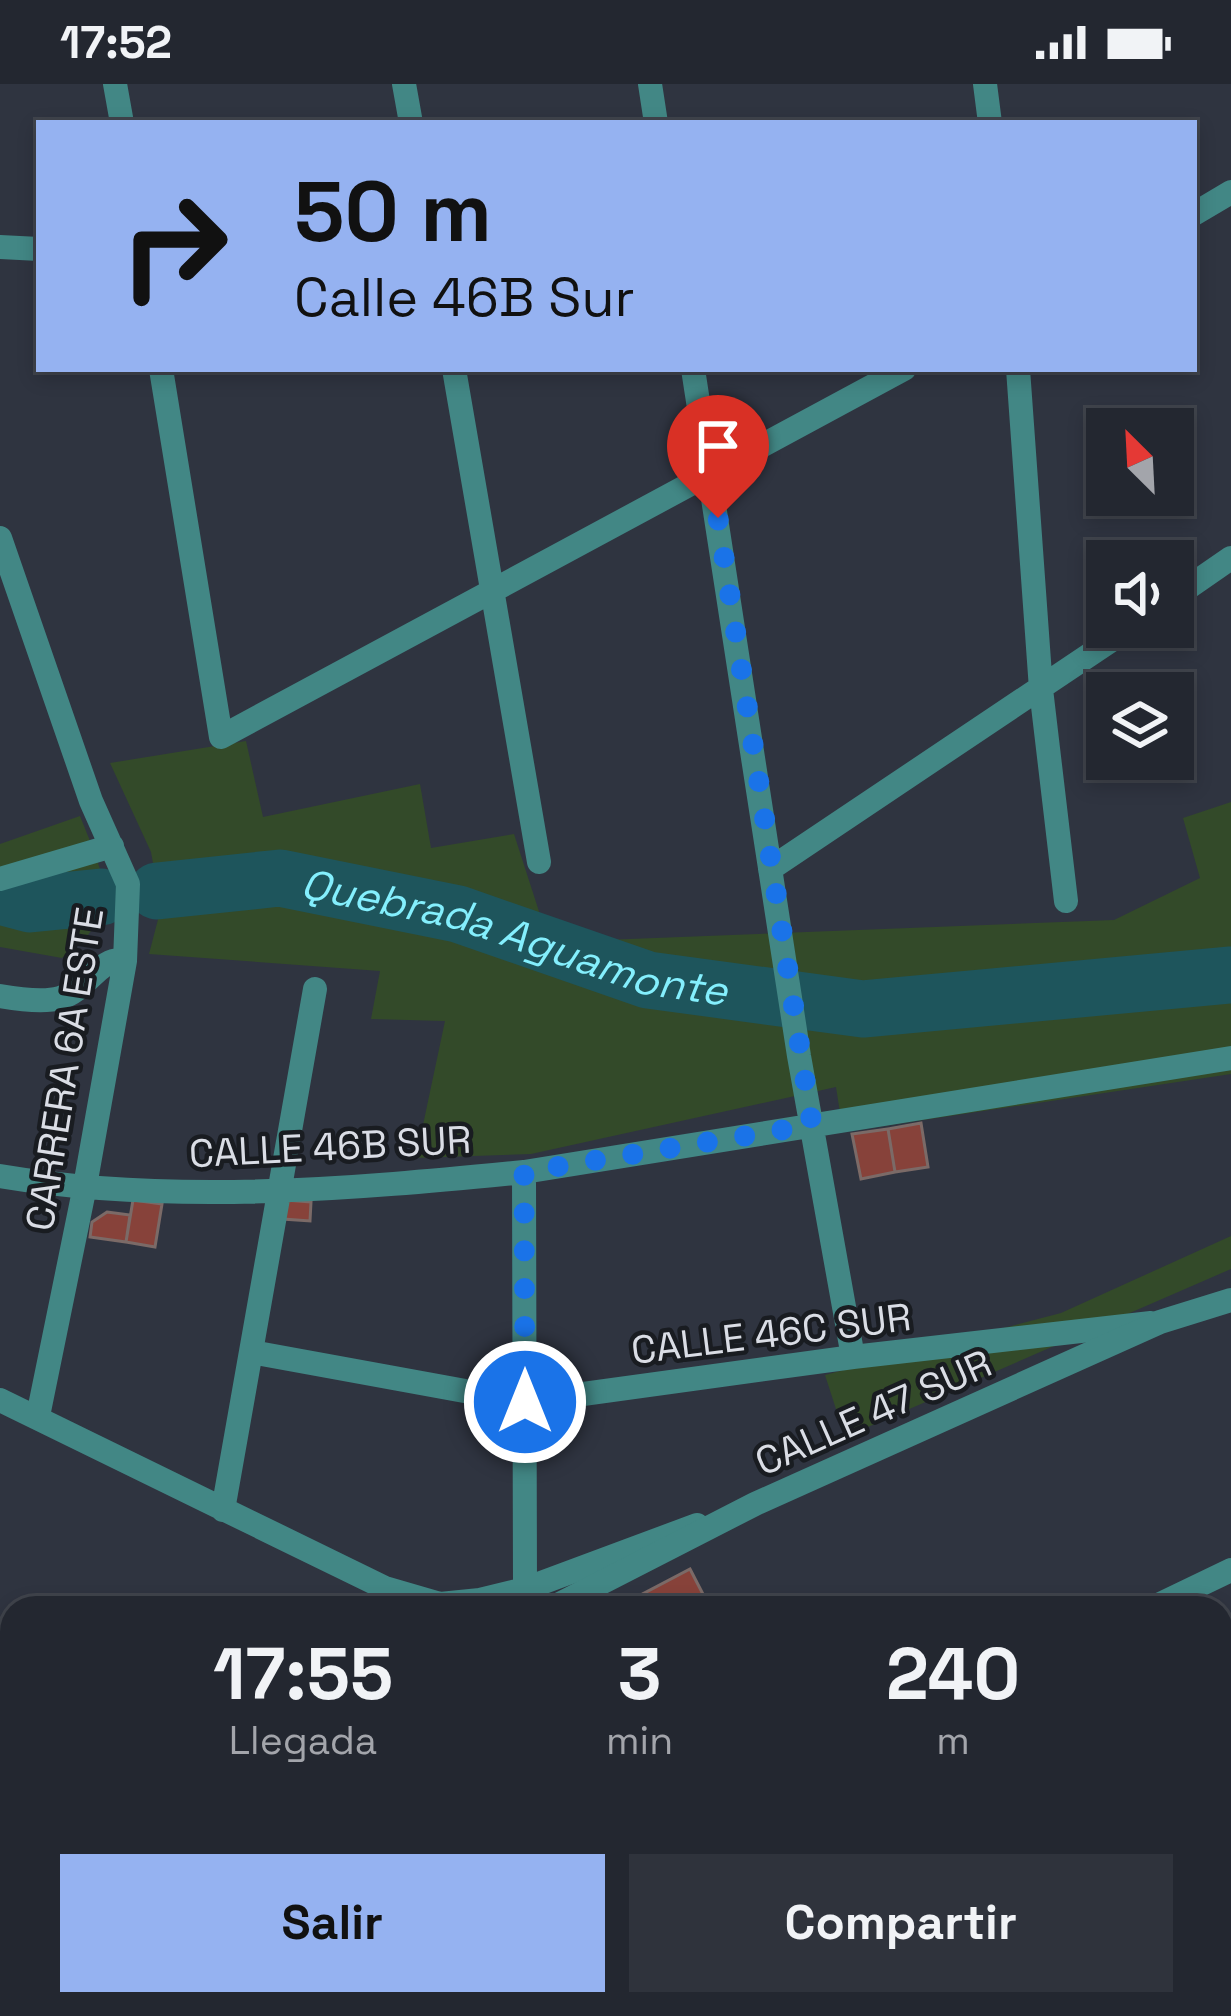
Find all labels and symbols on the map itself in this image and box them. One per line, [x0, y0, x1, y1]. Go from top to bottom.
pin [667, 395, 769, 518]
north arrow [1086, 408, 1194, 516]
water label: Quebrada Aguamonte [297, 857, 732, 1018]
street label: CARRERA 6A ESTE [15, 904, 114, 1234]
street label: CALLE 46B SUR [188, 1115, 472, 1178]
street label: CALLE 46C SUR [628, 1292, 914, 1375]
position arrow [462, 1339, 588, 1465]
street label: CALLE 47 SUR [747, 1339, 999, 1486]

